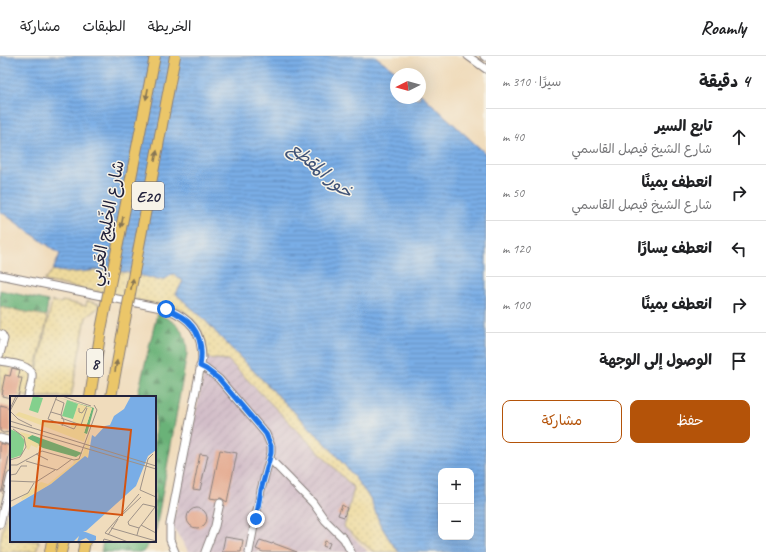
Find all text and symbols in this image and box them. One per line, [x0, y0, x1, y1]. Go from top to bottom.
text: Roamly [701, 16, 746, 40]
text: مشاركة [20, 18, 60, 35]
text: الطبقات [82, 18, 126, 35]
text: الخريطة [148, 18, 191, 35]
north arrow [390, 68, 426, 104]
text: 4 دقيقة [699, 71, 750, 92]
text: سيرًا · 310 m [502, 74, 561, 90]
one-way arrow [144, 88, 150, 100]
text: تابع السير [655, 117, 712, 136]
icon: ahead [728, 126, 750, 148]
text: 40 m [502, 129, 524, 145]
water label: خور المقطع [283, 136, 358, 205]
text: شارع الشيخ فيصل القاسمي [571, 141, 712, 157]
one-way arrow [153, 150, 159, 162]
street label: شارع الخَلِيج العَربِي [84, 159, 133, 288]
text: انعطف يمينًا [641, 173, 712, 192]
road number: E20 [132, 182, 164, 210]
icon: right [728, 182, 750, 204]
text: 50 m [502, 185, 524, 201]
text: شارع الشيخ فيصل القاسمي [571, 197, 712, 213]
one-way arrow [119, 216, 125, 228]
icon: left [728, 238, 750, 260]
text: انعطف يسارًا [637, 239, 712, 258]
text: 120 m [502, 241, 530, 257]
one-way arrow [129, 278, 135, 290]
icon: right [728, 294, 750, 316]
text: انعطف يمينًا [641, 295, 712, 314]
text: 100 m [502, 297, 530, 313]
route start [157, 300, 175, 318]
road number: 8 [87, 349, 103, 377]
icon: arrive [728, 350, 750, 372]
text: الوصول إلى الوجهة [599, 351, 712, 370]
one-way arrow [113, 360, 119, 372]
inset map [10, 396, 156, 542]
button: مشاركة [502, 400, 622, 443]
button: حفظ [630, 400, 750, 443]
map controls [438, 468, 474, 540]
button: + [438, 468, 474, 504]
button: − [438, 504, 474, 540]
route end [247, 510, 265, 528]

